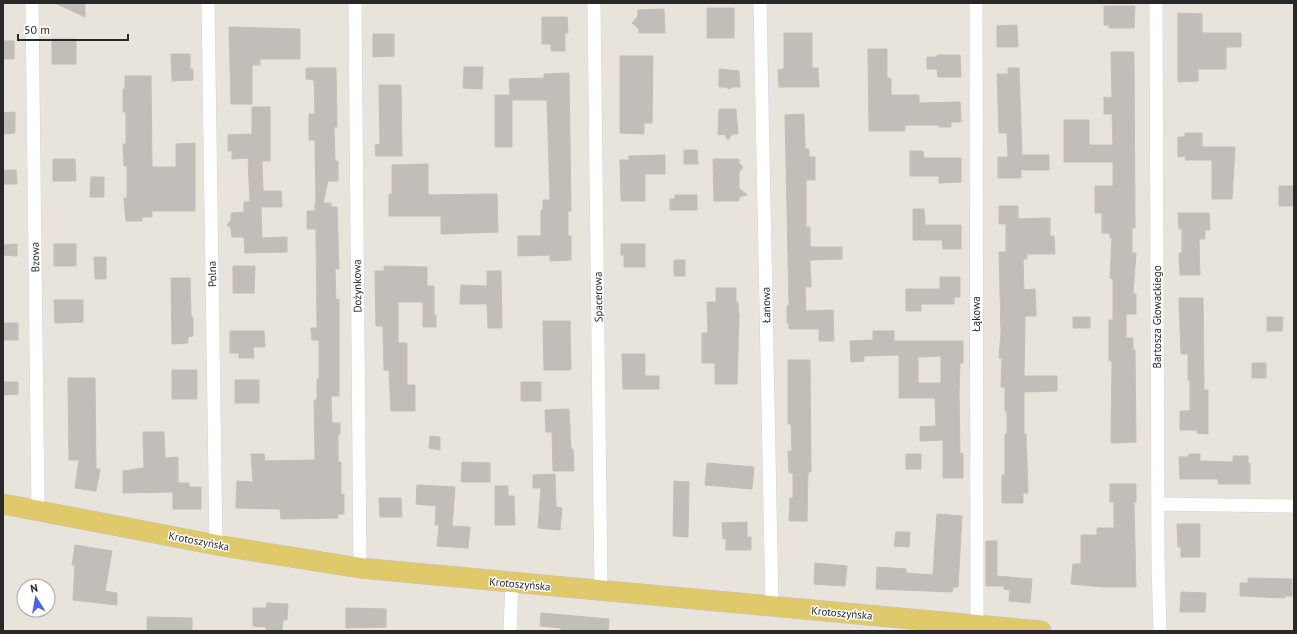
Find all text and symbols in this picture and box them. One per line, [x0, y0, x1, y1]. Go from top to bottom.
scale bar [18, 16, 128, 42]
text: 50 m [24, 22, 50, 37]
street label: Bzowa [28, 242, 42, 272]
street label: Dożynkowa [350, 259, 364, 313]
street label: Polna [205, 261, 219, 287]
street label: Bartosza Głowackiego [1150, 265, 1164, 369]
street label: Spacerowa [591, 272, 605, 322]
street label: Łanowa [759, 287, 773, 323]
street label: Łąkowa [969, 296, 983, 332]
street label: Krotoszyńska [167, 528, 231, 554]
street label: Krotoszyńska [489, 574, 551, 594]
north arrow [16, 578, 56, 618]
text: N [29, 581, 39, 596]
street label: Krotoszyńska [811, 603, 873, 623]

